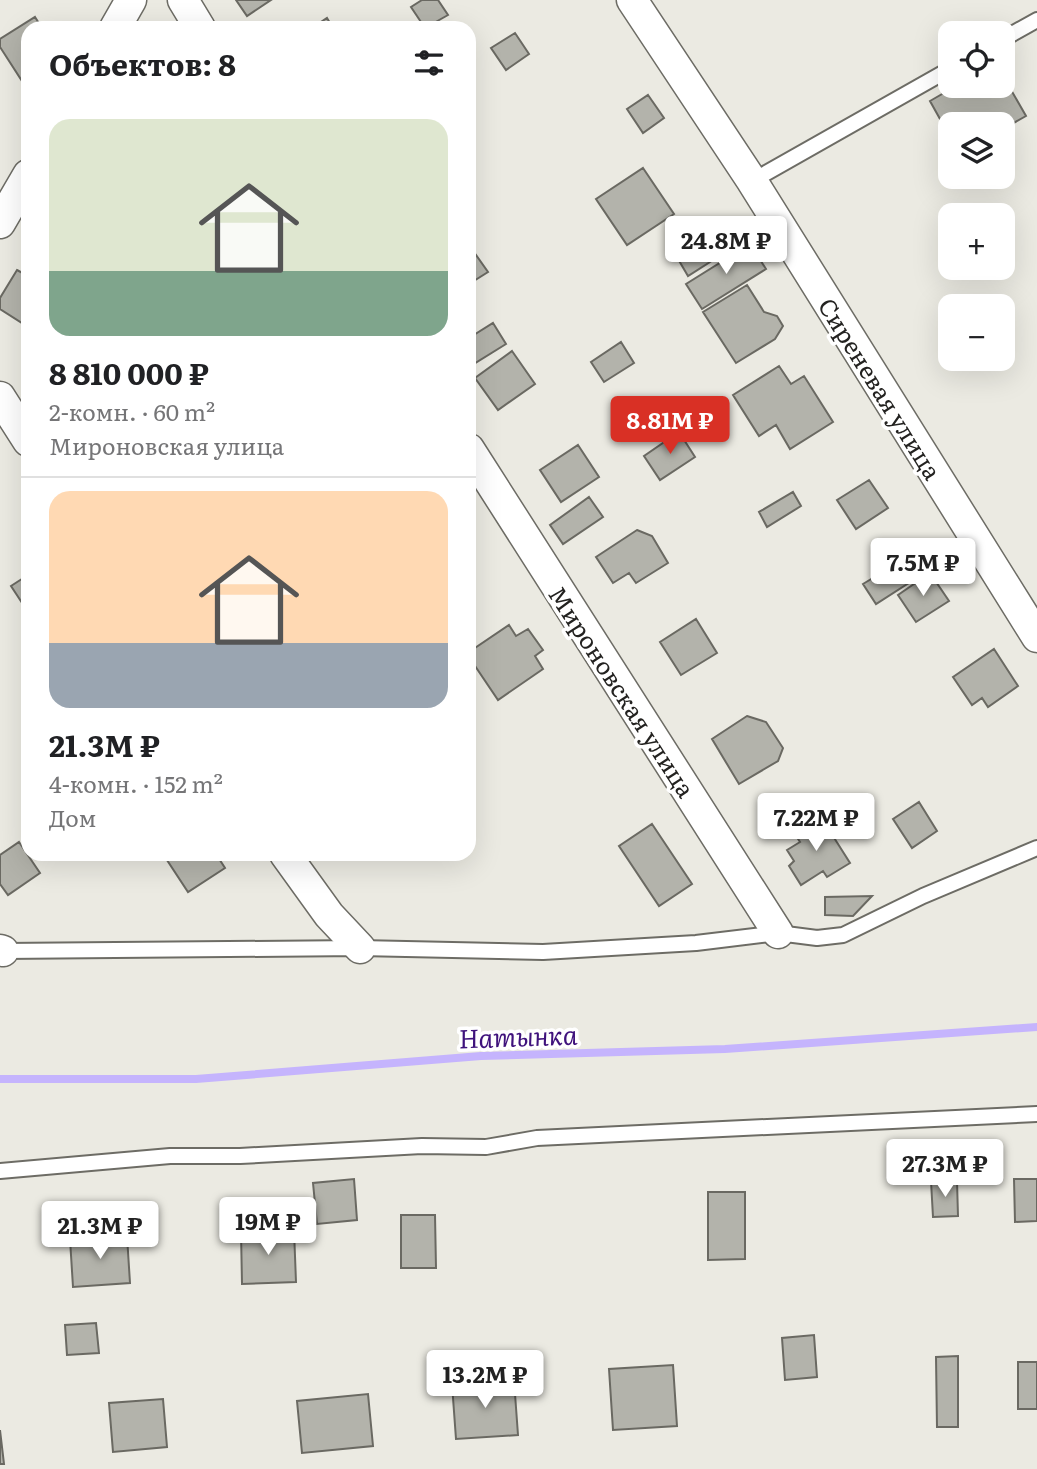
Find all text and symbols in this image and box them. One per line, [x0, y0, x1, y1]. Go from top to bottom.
map controls [938, 21, 1015, 371]
button: locate [938, 21, 1015, 98]
text: Объектов: 8 [49, 41, 236, 85]
icon: filters [410, 44, 448, 82]
button: layers [938, 112, 1015, 189]
icon: home [186, 165, 312, 291]
button: + [938, 203, 1015, 280]
pin: 24.8M ₽ [661, 216, 791, 276]
text: 24.8M ₽ [681, 222, 771, 256]
street label: Сиреневая улица [811, 290, 951, 486]
button: − [938, 294, 1015, 371]
text: 8 810 000 ₽ [49, 350, 209, 394]
text: 2-комн. · 60 m² [49, 394, 215, 428]
pin: 8.81M ₽ [605, 396, 735, 456]
text: 8.81M ₽ [627, 402, 713, 436]
text: Мироновская улица [49, 428, 284, 462]
icon: home [186, 537, 312, 663]
pin: 7.5M ₽ [866, 538, 980, 598]
text: 7.5M ₽ [887, 544, 959, 578]
street label: Мироновская улица [541, 579, 705, 804]
text: 21.3M ₽ [49, 722, 160, 766]
text: 4-комн. · 152 m² [49, 766, 223, 800]
pin: 7.22M ₽ [751, 794, 881, 853]
text: 7.22M ₽ [773, 799, 859, 833]
text: Дом [49, 800, 96, 834]
water label: Натынка [458, 1013, 578, 1057]
pin: 27.3M ₽ [880, 1140, 1010, 1199]
text: 27.3M ₽ [902, 1145, 988, 1179]
pin: 19M ₽ [219, 1198, 317, 1257]
pin: 21.3M ₽ [35, 1202, 165, 1261]
text: 19M ₽ [235, 1203, 301, 1237]
text: 21.3M ₽ [58, 1207, 142, 1241]
pin: 13.2M ₽ [420, 1350, 550, 1410]
text: 13.2M ₽ [443, 1356, 527, 1390]

